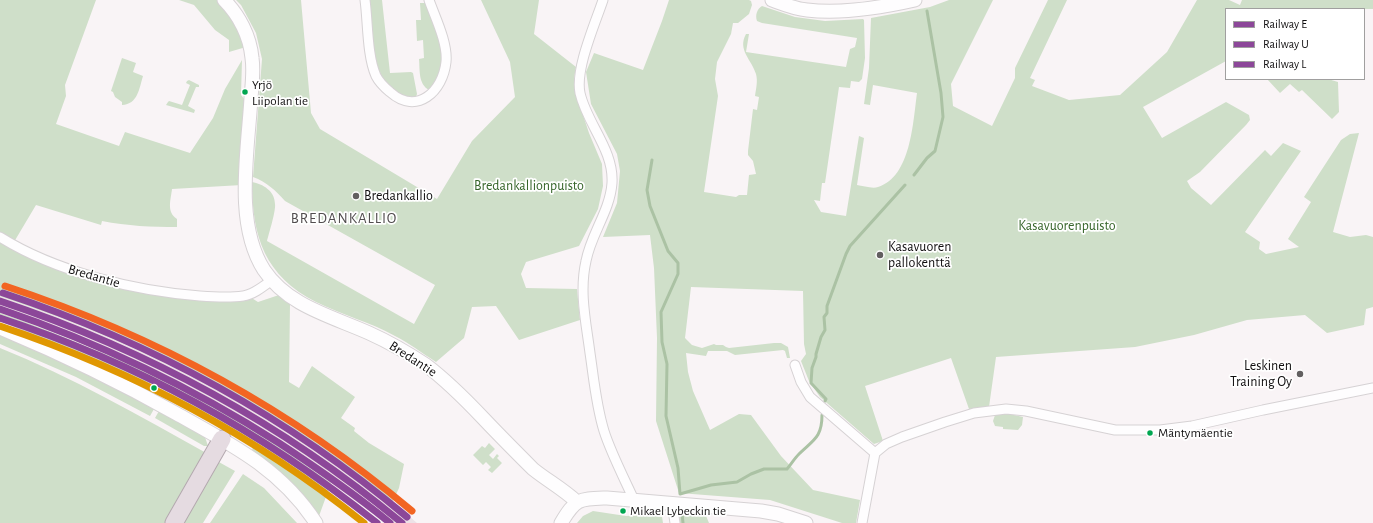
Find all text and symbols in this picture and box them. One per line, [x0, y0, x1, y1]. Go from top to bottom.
legend [1225, 8, 1365, 80]
text: Railway E [1263, 18, 1307, 30]
text: Railway U [1263, 38, 1309, 50]
text: Railway L [1263, 58, 1306, 70]
place label: Yrjö Liipolan tie [252, 77, 308, 108]
marker: Yrjö Liipolan tie [240, 87, 250, 97]
park label: Bredankallionpuisto [474, 178, 584, 194]
place label: Bredankallio [364, 188, 433, 204]
marker: Bredankallio [351, 191, 361, 201]
district label: BREDANKALLIO [291, 209, 397, 227]
park label: Kasavuorenpuisto [1018, 218, 1116, 234]
place label: Kasavuoren pallokenttä [888, 239, 951, 272]
marker: Kasavuoren pallokenttä [875, 250, 885, 260]
street label: Bredantie [66, 261, 122, 291]
street label: Bredantie [386, 337, 440, 381]
place label: Leskinen Training Oy [1230, 358, 1292, 390]
marker: Leskinen Training Oy [1295, 369, 1305, 379]
unlabelled marker [149, 383, 159, 393]
place label: Mäntymäentie [1158, 425, 1233, 441]
marker: Mäntymäentie [1145, 428, 1155, 438]
place label: Mikael Lybeckin tie [630, 503, 726, 519]
marker: Mikael Lybeckin tie [618, 506, 628, 516]

